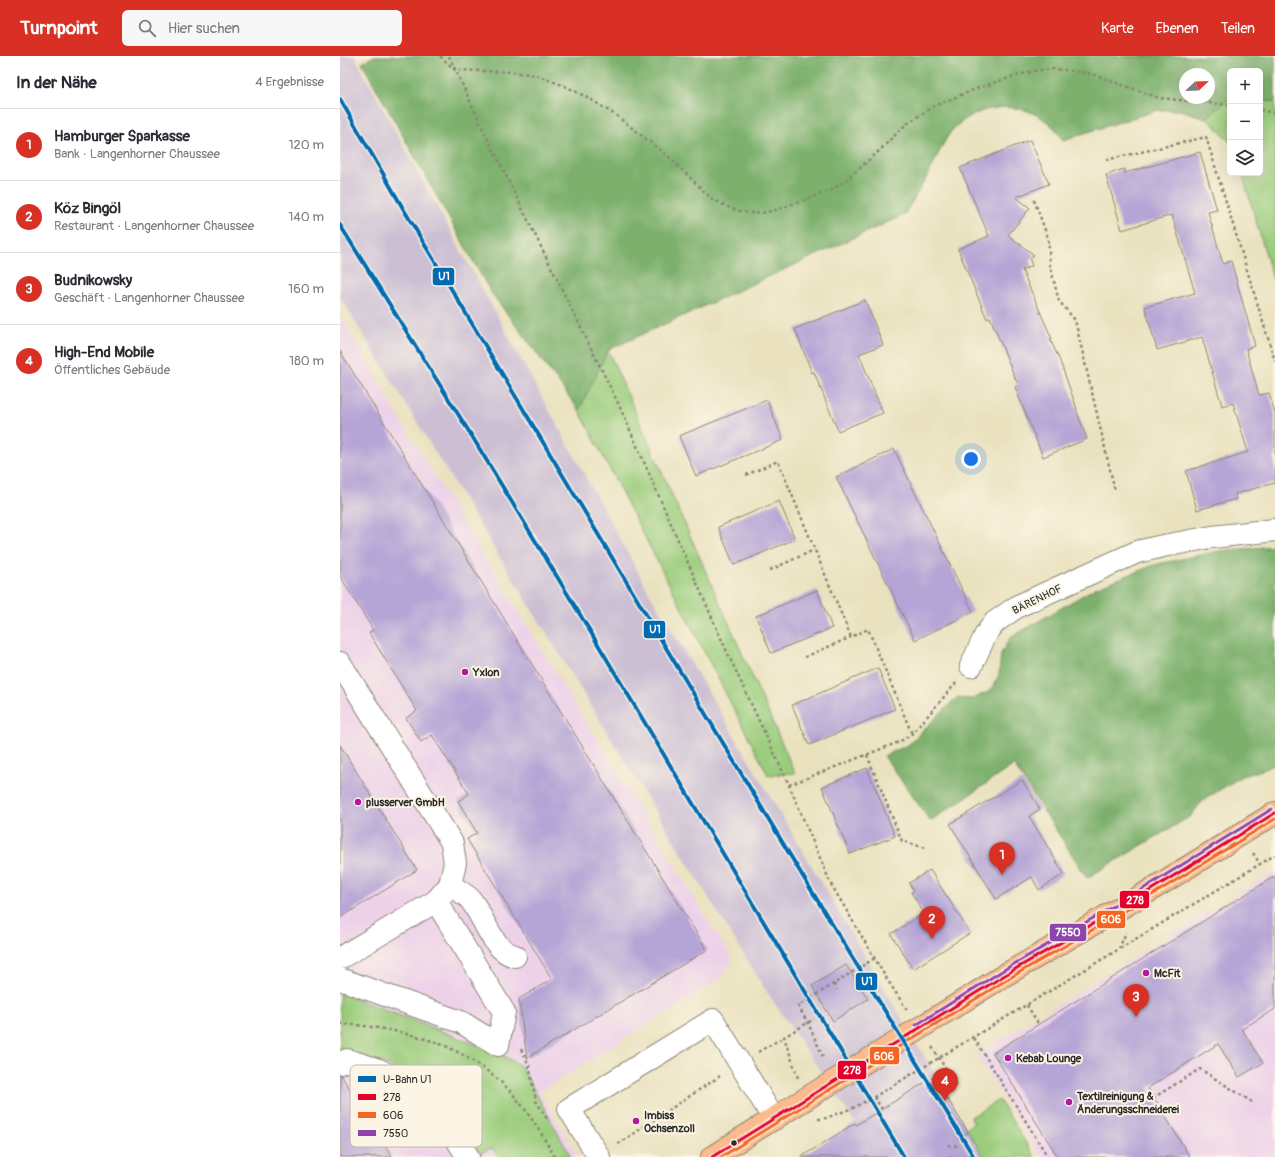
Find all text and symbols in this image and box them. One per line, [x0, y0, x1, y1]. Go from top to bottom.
search box [122, 10, 402, 46]
text: Turnpoint [20, 16, 98, 40]
icon: search [136, 17, 158, 39]
text: Hier suchen [168, 19, 240, 38]
text: Karte [1101, 20, 1134, 37]
text: Ebenen [1156, 20, 1199, 37]
text: Teilen [1221, 20, 1255, 37]
north arrow [1179, 68, 1215, 104]
map controls [1227, 68, 1263, 176]
button: + [1227, 68, 1263, 104]
text: In der Nähe [16, 72, 97, 93]
text: 4 Ergebnisse [255, 74, 324, 90]
button: − [1227, 104, 1263, 140]
text: Hamburger Sparkasse [54, 127, 190, 146]
text: 1 [26, 137, 32, 153]
text: 120 m [288, 137, 324, 153]
button: layers [1227, 140, 1263, 176]
text: Bank · Langenhorner Chaussee [54, 146, 220, 162]
text: Köz Bingöl [54, 199, 121, 218]
text: 2 [25, 209, 33, 225]
text: 140 m [288, 209, 324, 225]
text: Restaurant · Langenhorner Chaussee [54, 218, 254, 234]
line badge: U1 [432, 267, 455, 286]
text: U1 [438, 270, 450, 283]
text: Budnikowsky [54, 271, 132, 290]
text: 3 [25, 281, 33, 297]
text: 160 m [288, 281, 324, 297]
text: Geschäft · Langenhorner Chaussee [54, 290, 244, 306]
text: High-End Mobile [54, 343, 154, 362]
text: 4 [25, 353, 33, 369]
text: 180 m [289, 353, 324, 369]
text: Öffentliches Gebäude [54, 362, 170, 378]
your location [961, 449, 981, 469]
street label: BÄRENHOF [1010, 582, 1065, 617]
line badge: U1 [643, 620, 666, 639]
text: U1 [649, 623, 661, 636]
place label: Yxlon [472, 666, 500, 679]
marker: Yxlon [460, 667, 470, 677]
place label: plusserver GmbH [366, 796, 445, 809]
marker: plusserver GmbH [353, 797, 363, 807]
pin: 1 [989, 842, 1015, 875]
line badge: 278 [1119, 890, 1150, 909]
text: 278 [1126, 894, 1144, 907]
pin: 2 [919, 906, 945, 939]
line badge: 606 [1096, 910, 1126, 929]
text: 606 [1101, 913, 1122, 926]
line badge: 7550 [1049, 923, 1087, 942]
text: 7550 [1055, 926, 1081, 939]
place label: McFit [1154, 967, 1181, 980]
marker: McFit [1141, 968, 1151, 978]
line badge: U1 [855, 972, 878, 991]
text: U1 [861, 975, 873, 988]
pin: 3 [1123, 984, 1149, 1017]
line badge: 606 [869, 1046, 900, 1065]
text: 606 [874, 1050, 895, 1063]
place label: Kebab Lounge [1016, 1052, 1082, 1065]
marker: Kebab Lounge [1003, 1053, 1013, 1063]
line badge: 278 [837, 1060, 867, 1080]
text: 278 [843, 1064, 861, 1077]
legend [350, 1065, 482, 1147]
pin: 4 [932, 1068, 958, 1101]
text: U-Bahn U1 [383, 1073, 432, 1086]
place label: Textilreinigung & Änderungsschneiderei [1076, 1090, 1179, 1116]
text: 278 [383, 1091, 401, 1104]
marker: Textilreinigung & Änderungsschneiderei [1064, 1097, 1074, 1107]
text: 606 [383, 1109, 403, 1122]
place label: Imbiss Ochsenzoll [644, 1109, 695, 1135]
marker: Imbiss Ochsenzoll [631, 1116, 641, 1126]
text: 7550 [383, 1127, 408, 1140]
unlabelled marker [729, 1138, 739, 1148]

